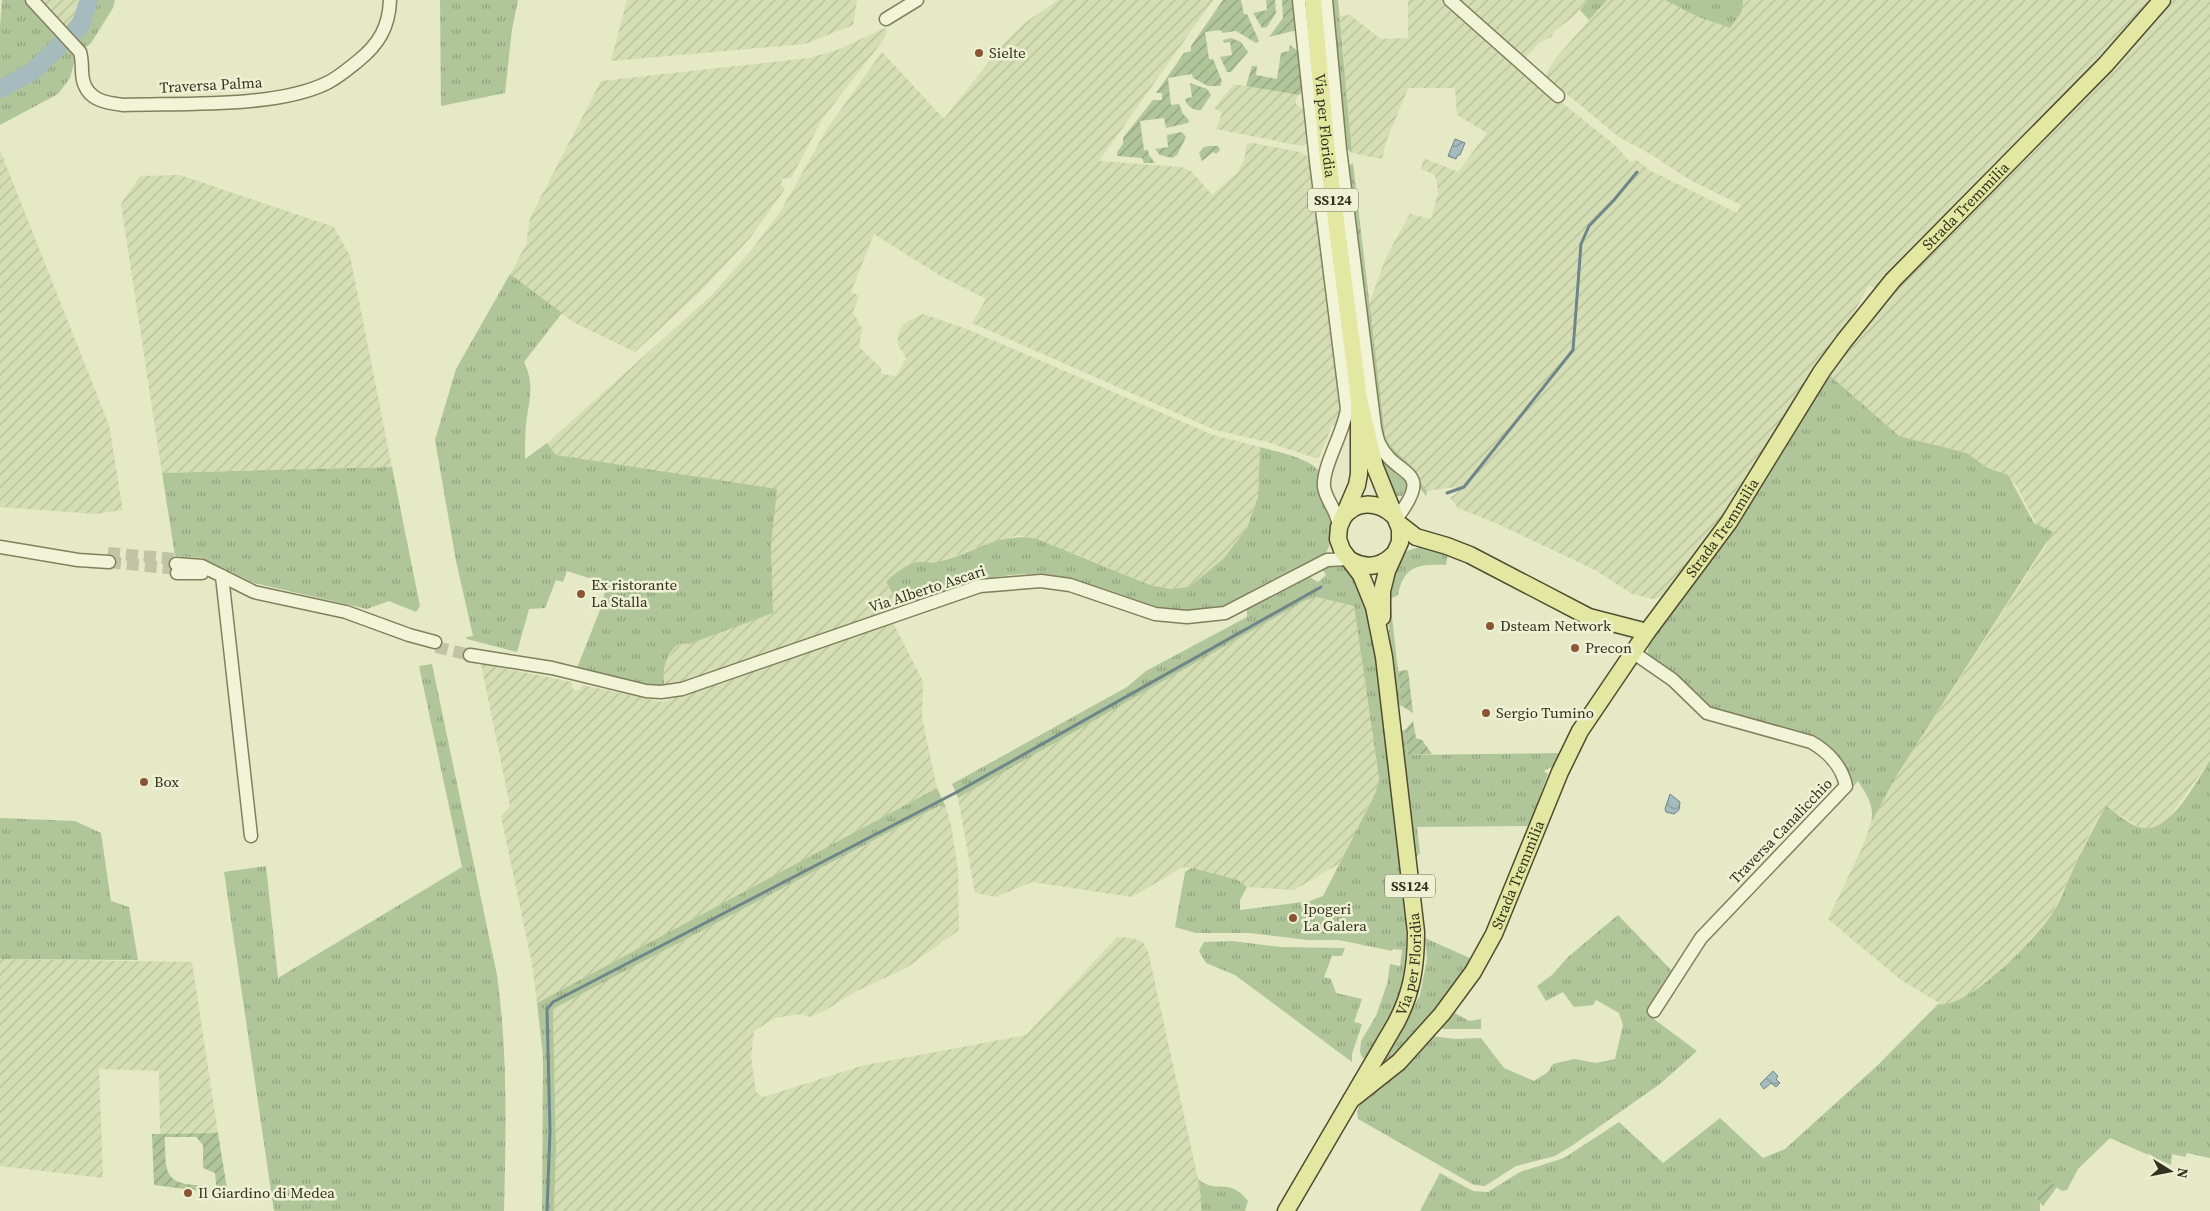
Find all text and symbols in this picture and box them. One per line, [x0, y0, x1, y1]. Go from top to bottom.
place label: Sielte [989, 42, 1026, 63]
marker: Sielte [973, 47, 985, 59]
street label: Traversa Palma [159, 71, 263, 98]
street label: Via per Floridia [1310, 72, 1341, 179]
street label: Strada Tremmilia [1917, 157, 2014, 255]
road number: SS124 [1308, 188, 1358, 212]
street label: Strada Tremmilia [1680, 474, 1764, 581]
street label: Via Alberto Ascari [866, 560, 988, 617]
place label: Ex ristorante La Stalla [591, 574, 677, 612]
marker: Ex ristorante La Stalla [575, 588, 587, 600]
place label: Dsteam Network [1500, 615, 1612, 636]
marker: Dsteam Network [1484, 620, 1496, 632]
place label: Precon [1585, 637, 1632, 658]
marker: Precon [1569, 642, 1581, 654]
place label: Sergio Tumino [1496, 702, 1594, 723]
marker: Sergio Tumino [1480, 707, 1492, 719]
place label: Box [154, 771, 179, 792]
street label: Traversa Canalicchio [1725, 773, 1837, 888]
marker: Box [138, 776, 150, 788]
street label: Strada Tremmilia [1486, 817, 1549, 933]
road number: SS124 [1385, 874, 1435, 898]
place label: Ipogeri La Galera [1303, 898, 1367, 936]
street label: Via per Floridia [1390, 911, 1426, 1019]
marker: Ipogeri La Galera [1287, 912, 1299, 924]
north arrow [2145, 1146, 2195, 1196]
text: N [2172, 1166, 2194, 1180]
place label: Il Giardino di Medea [198, 1182, 335, 1203]
marker: Il Giardino di Medea [182, 1187, 194, 1199]

